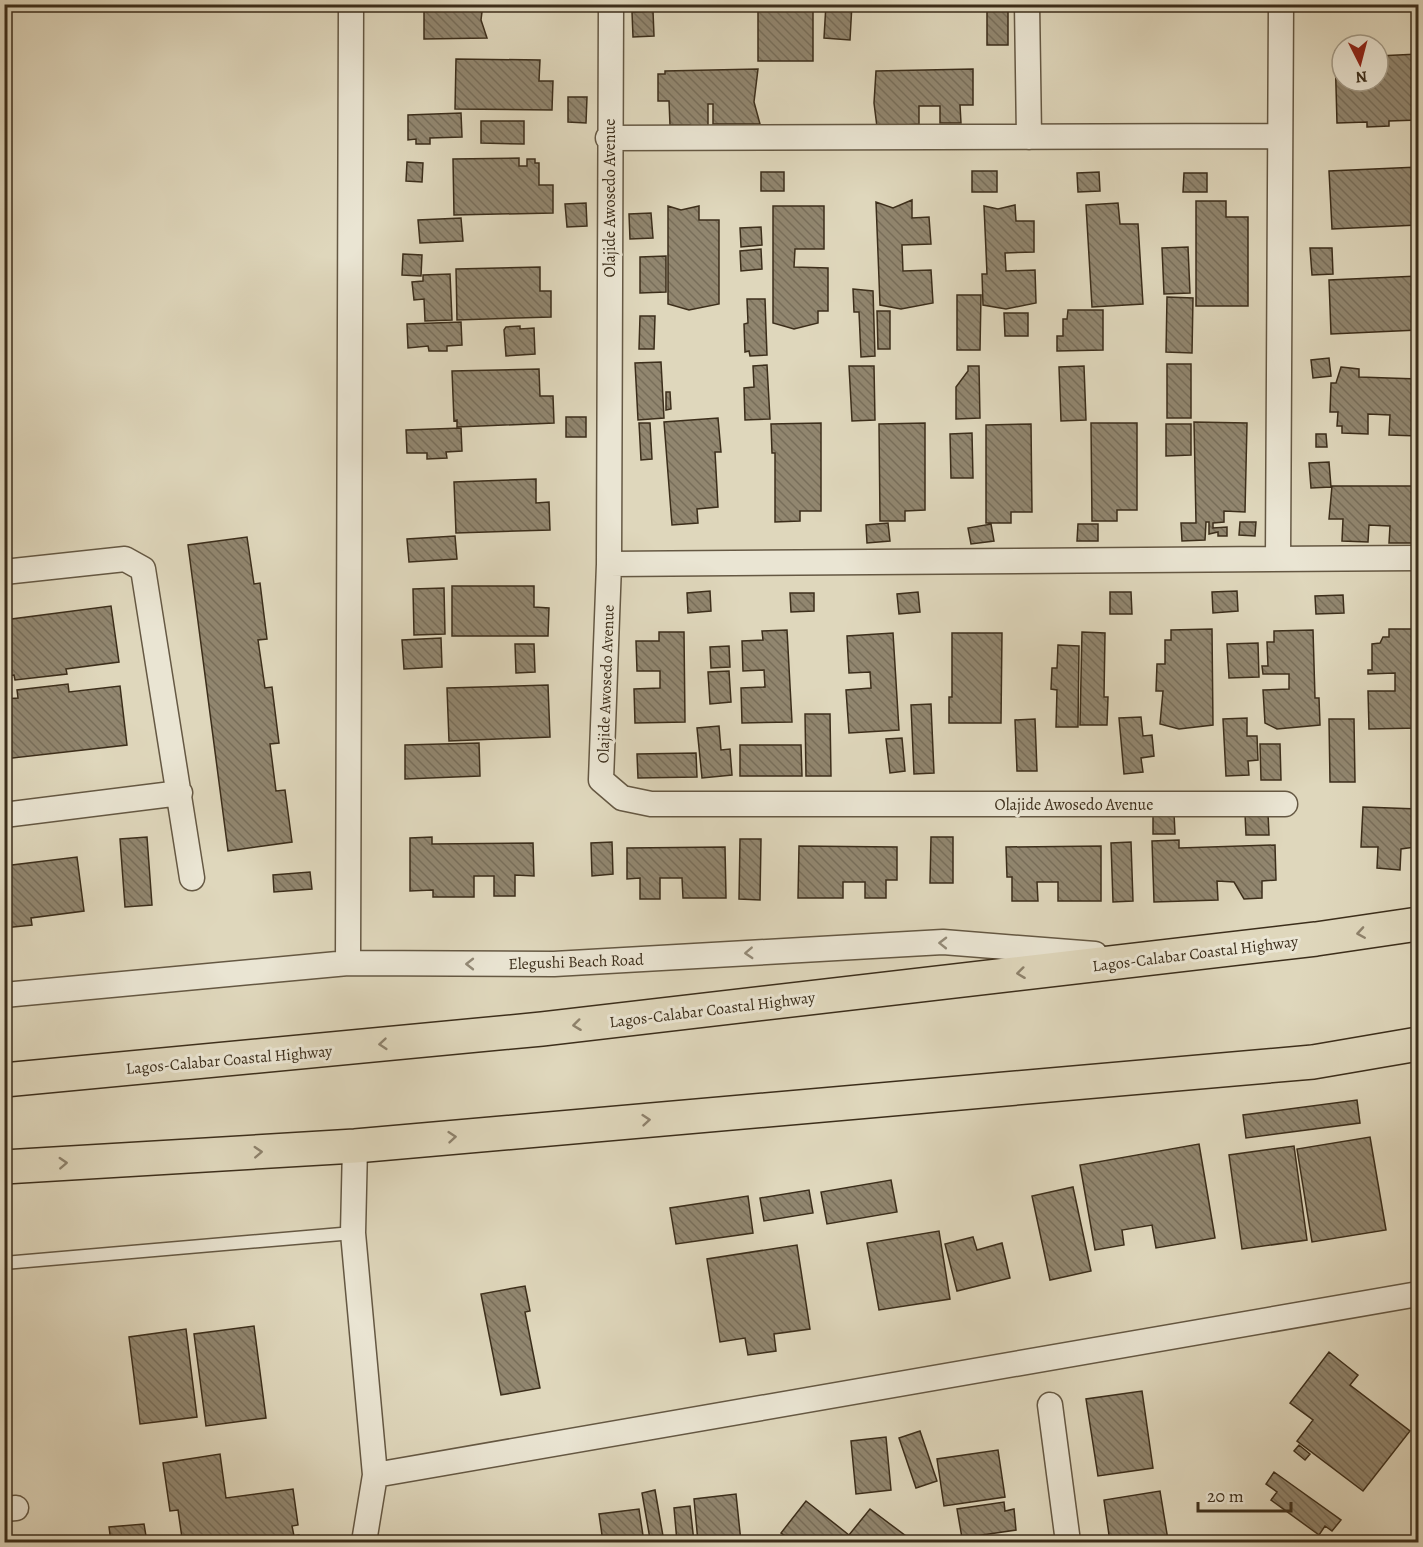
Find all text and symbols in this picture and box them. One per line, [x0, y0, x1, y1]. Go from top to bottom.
north arrow [1330, 33, 1390, 93]
text: N [1354, 65, 1368, 89]
street label: Olajide Awosedo Avenue [599, 119, 621, 277]
street label: Olajide Awosedo Avenue [592, 604, 620, 764]
street label: Olajide Awosedo Avenue [995, 794, 1153, 816]
one-way arrow [1356, 926, 1365, 938]
street label: Lagos-Calabar Coastal Highway [1091, 930, 1300, 978]
one-way arrow [939, 937, 948, 949]
one-way arrow [744, 947, 753, 960]
street label: Elegushi Beach Road [508, 949, 645, 975]
one-way arrow [465, 958, 474, 970]
one-way arrow [1017, 966, 1026, 979]
street label: Lagos-Calabar Coastal Highway [608, 986, 817, 1034]
one-way arrow [573, 1018, 582, 1031]
one-way arrow [378, 1037, 388, 1050]
street label: Lagos-Calabar Coastal Highway [125, 1040, 334, 1080]
one-way arrow [642, 1114, 651, 1127]
one-way arrow [447, 1131, 457, 1144]
one-way arrow [253, 1145, 262, 1158]
one-way arrow [58, 1157, 67, 1170]
scale bar [1198, 1475, 1291, 1513]
text: 20 m [1207, 1484, 1244, 1508]

